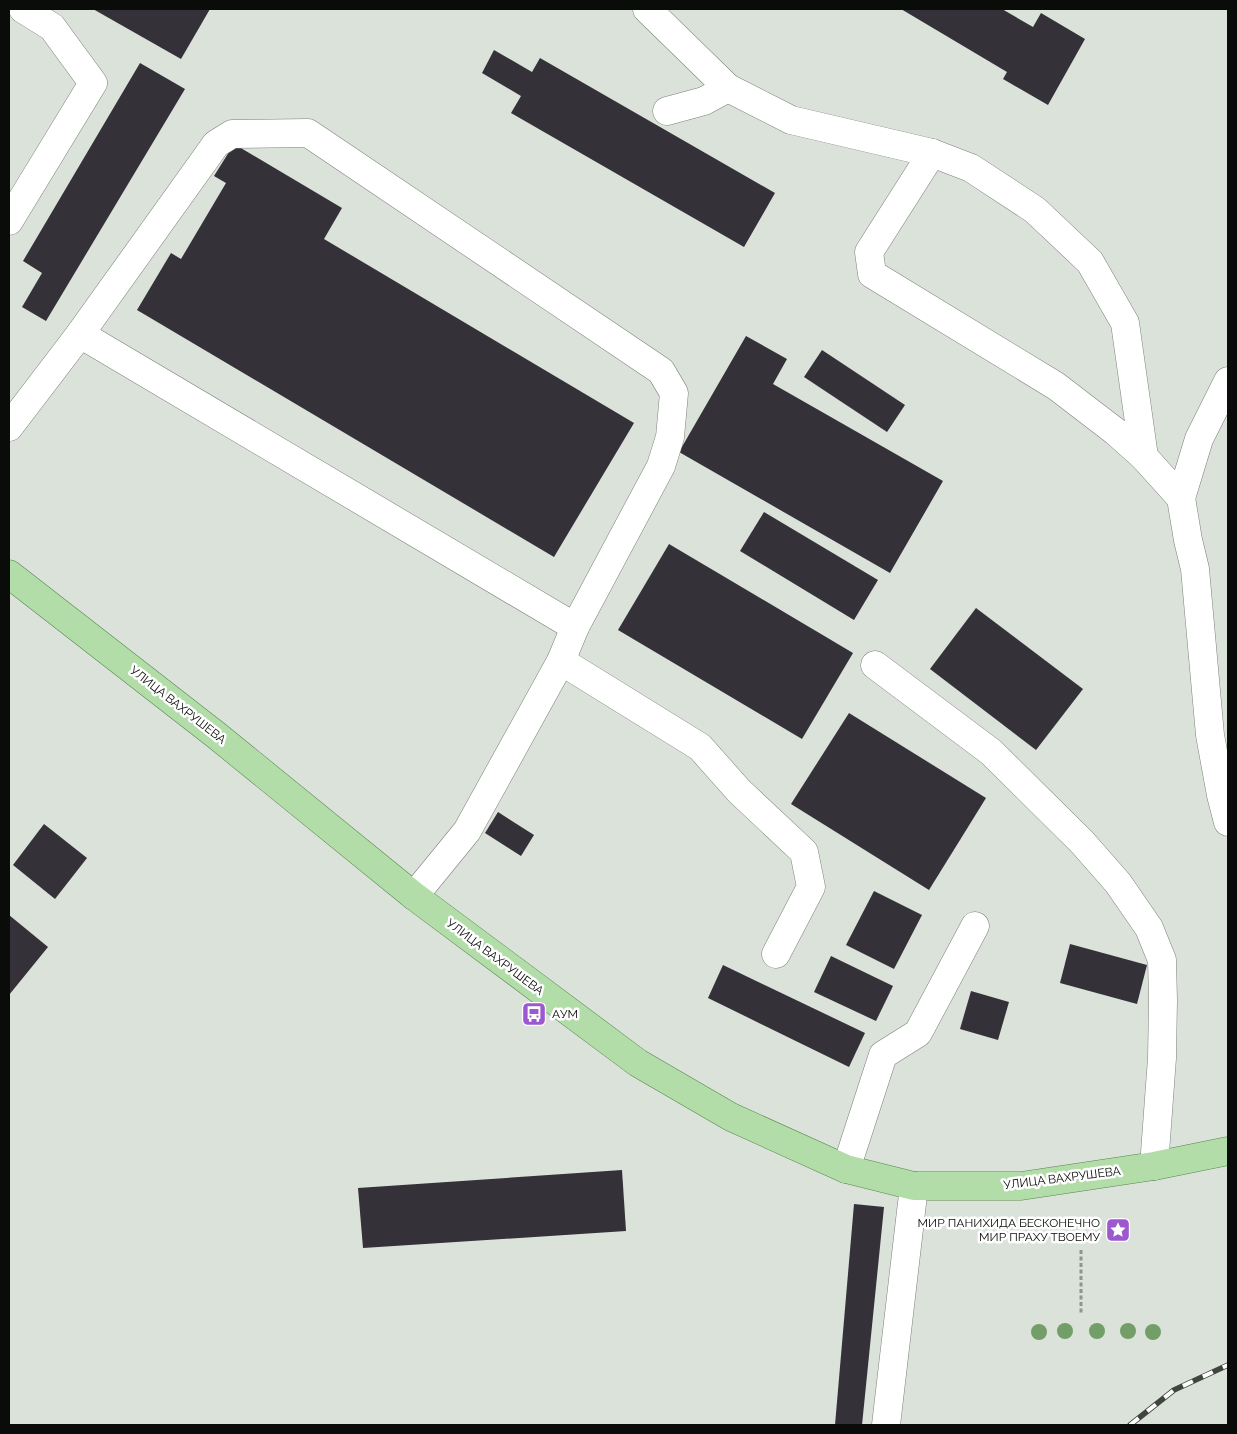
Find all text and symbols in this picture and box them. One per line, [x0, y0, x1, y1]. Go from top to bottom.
street label: УЛИЦА ВАХРУШЕВА [127, 663, 229, 747]
street label: УЛИЦА ВАХРУШЕВА [444, 916, 546, 998]
bus stop icon: АУМ [521, 1001, 547, 1027]
place label: АУМ [552, 1007, 578, 1021]
street label: УЛИЦА ВАХРУШЕВА [1003, 1164, 1121, 1192]
place label: МИР ПАНИХИДА БЕСКОНЕЧНО МИР ПРАХУ ТВОЕМУ [918, 1216, 1101, 1244]
place icon: МИР ПАНИХИДА БЕСКОНЕЧНО МИР ПРАХУ ТВОЕМУ [1105, 1217, 1131, 1243]

